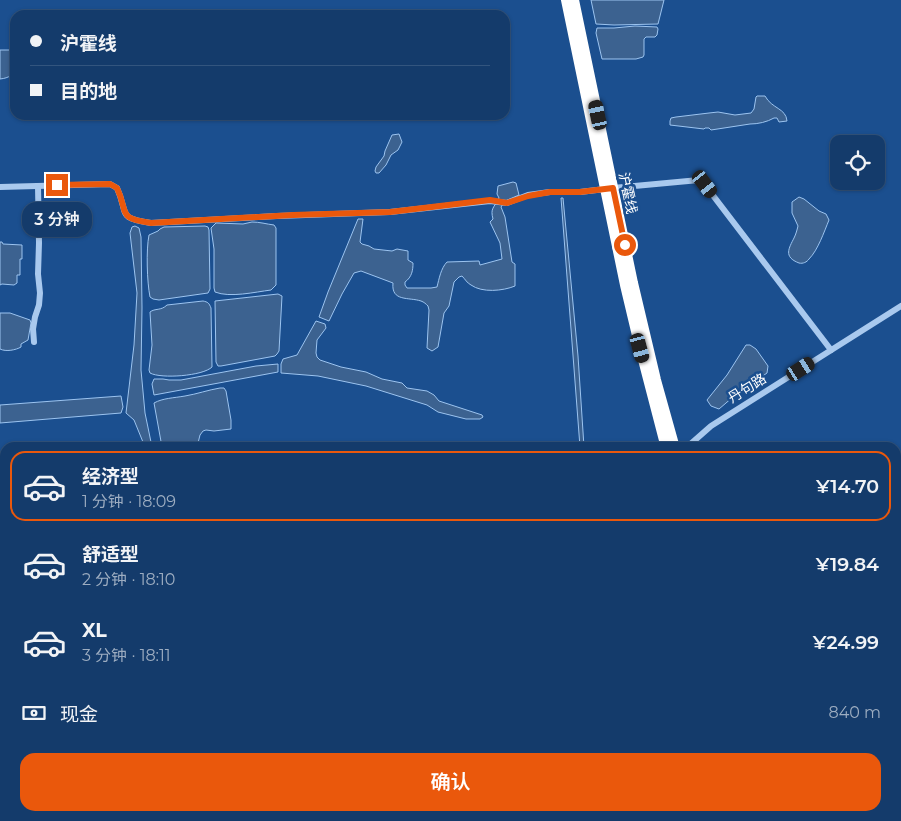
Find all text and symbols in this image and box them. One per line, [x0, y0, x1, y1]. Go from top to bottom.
text: 沪霍线 [60, 32, 117, 55]
text: 目的地 [60, 80, 117, 103]
car [587, 99, 608, 131]
map controls [830, 135, 885, 190]
button: locate [830, 135, 885, 190]
car [689, 168, 720, 200]
street label: 沪霍线 [615, 171, 641, 215]
route end [46, 174, 68, 196]
callout: 3 分钟 [22, 202, 92, 238]
text: 3 分钟 [34, 210, 80, 229]
route start [614, 234, 636, 256]
car [628, 332, 651, 364]
car [784, 355, 817, 383]
street label: 丹句路 [724, 369, 770, 407]
icon: car [22, 464, 67, 509]
text: 经济型 [82, 465, 139, 488]
text: ¥14.70 [816, 475, 879, 498]
text: 1 分钟 · 18:09 [82, 492, 176, 511]
icon: car [22, 542, 67, 587]
text: 舒适型 [82, 543, 139, 566]
text: ¥19.84 [816, 553, 879, 576]
text: 2 分钟 · 18:10 [82, 570, 175, 589]
text: XL [82, 619, 107, 642]
icon: car [22, 620, 67, 665]
text: ¥24.99 [813, 631, 879, 654]
text: 3 分钟 · 18:11 [82, 646, 171, 665]
icon: cash [20, 699, 48, 727]
text: 现金 [60, 703, 98, 726]
text: 840 m [828, 703, 881, 722]
button: 确认 [20, 753, 881, 811]

